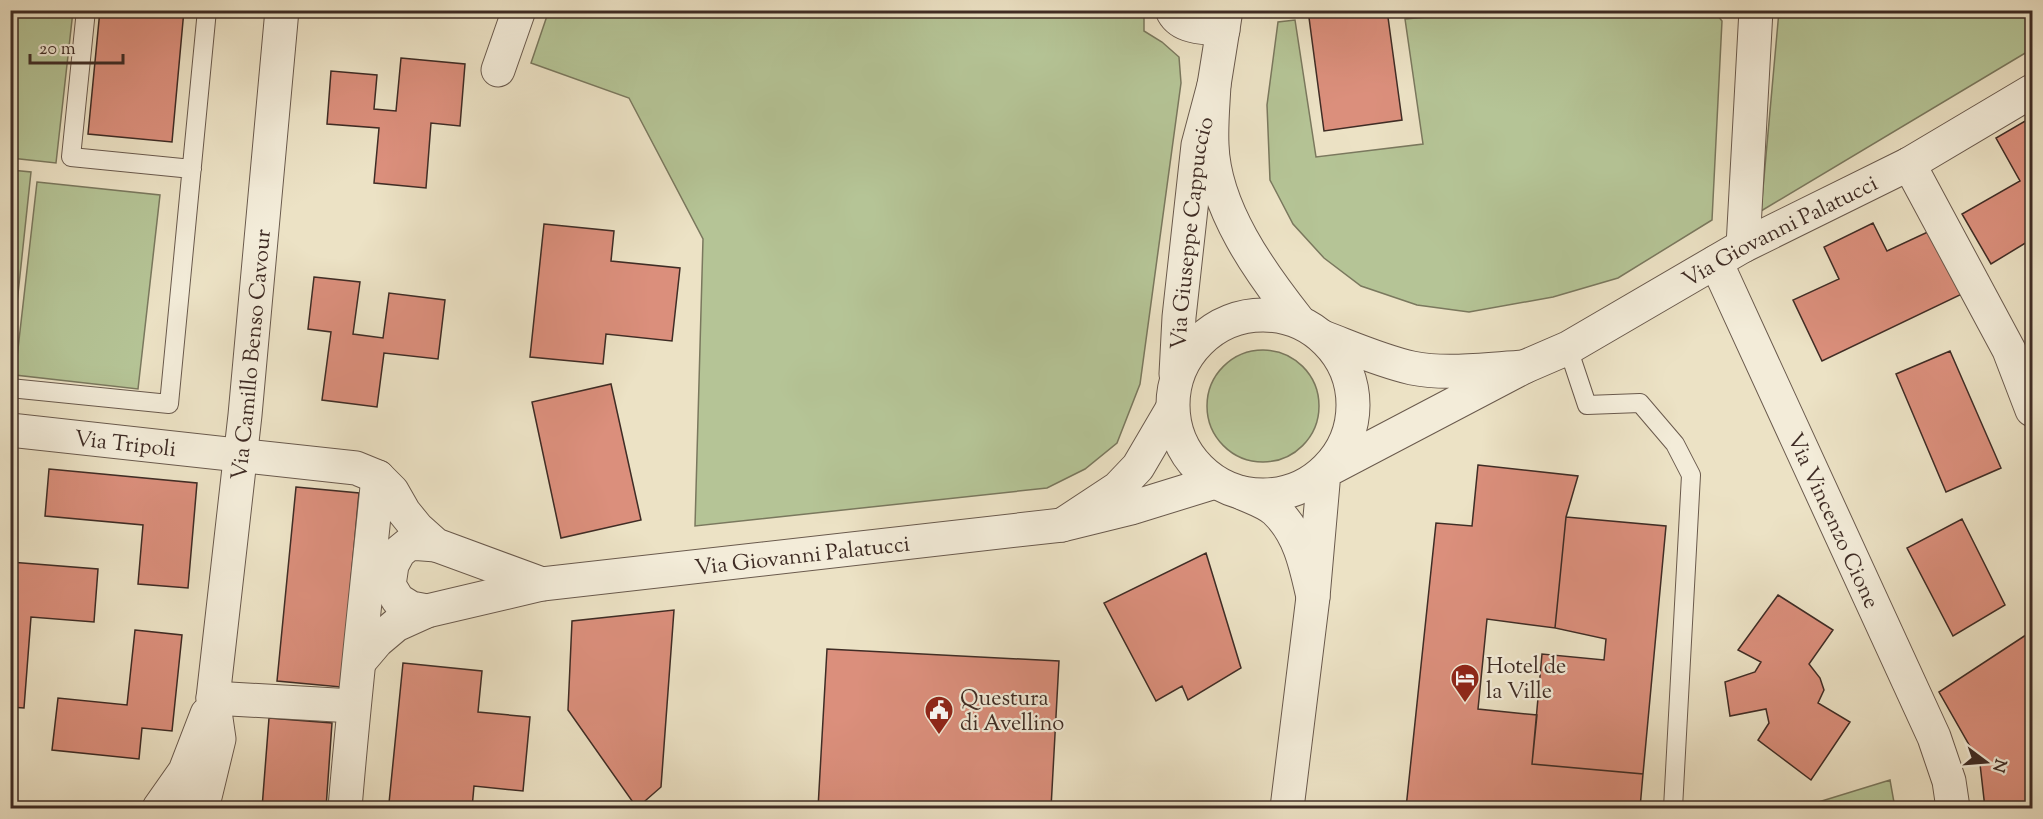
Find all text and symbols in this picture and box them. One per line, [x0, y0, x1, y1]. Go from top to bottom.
scale bar [30, 27, 123, 65]
text: 20 m [39, 37, 76, 63]
street label: Via Giuseppe Cappuccio [1164, 113, 1224, 350]
street label: Via Giovanni Palatucci [1677, 169, 1884, 297]
street label: Via Camillo Benso Cavour [225, 228, 281, 482]
street label: Via Tripoli [73, 424, 177, 467]
street label: Via Vincenzo Cione [1778, 428, 1886, 614]
street label: Via Giovanni Palatucci [693, 529, 912, 586]
place label: Hotel de la Ville [1486, 652, 1566, 709]
hotel icon: Hotel de la Ville [1449, 662, 1481, 704]
place label: Questura di Avellino [960, 684, 1064, 741]
public building icon: Questura di Avellino [923, 694, 955, 736]
north arrow [1956, 732, 2016, 792]
text: N [1985, 756, 2011, 775]

